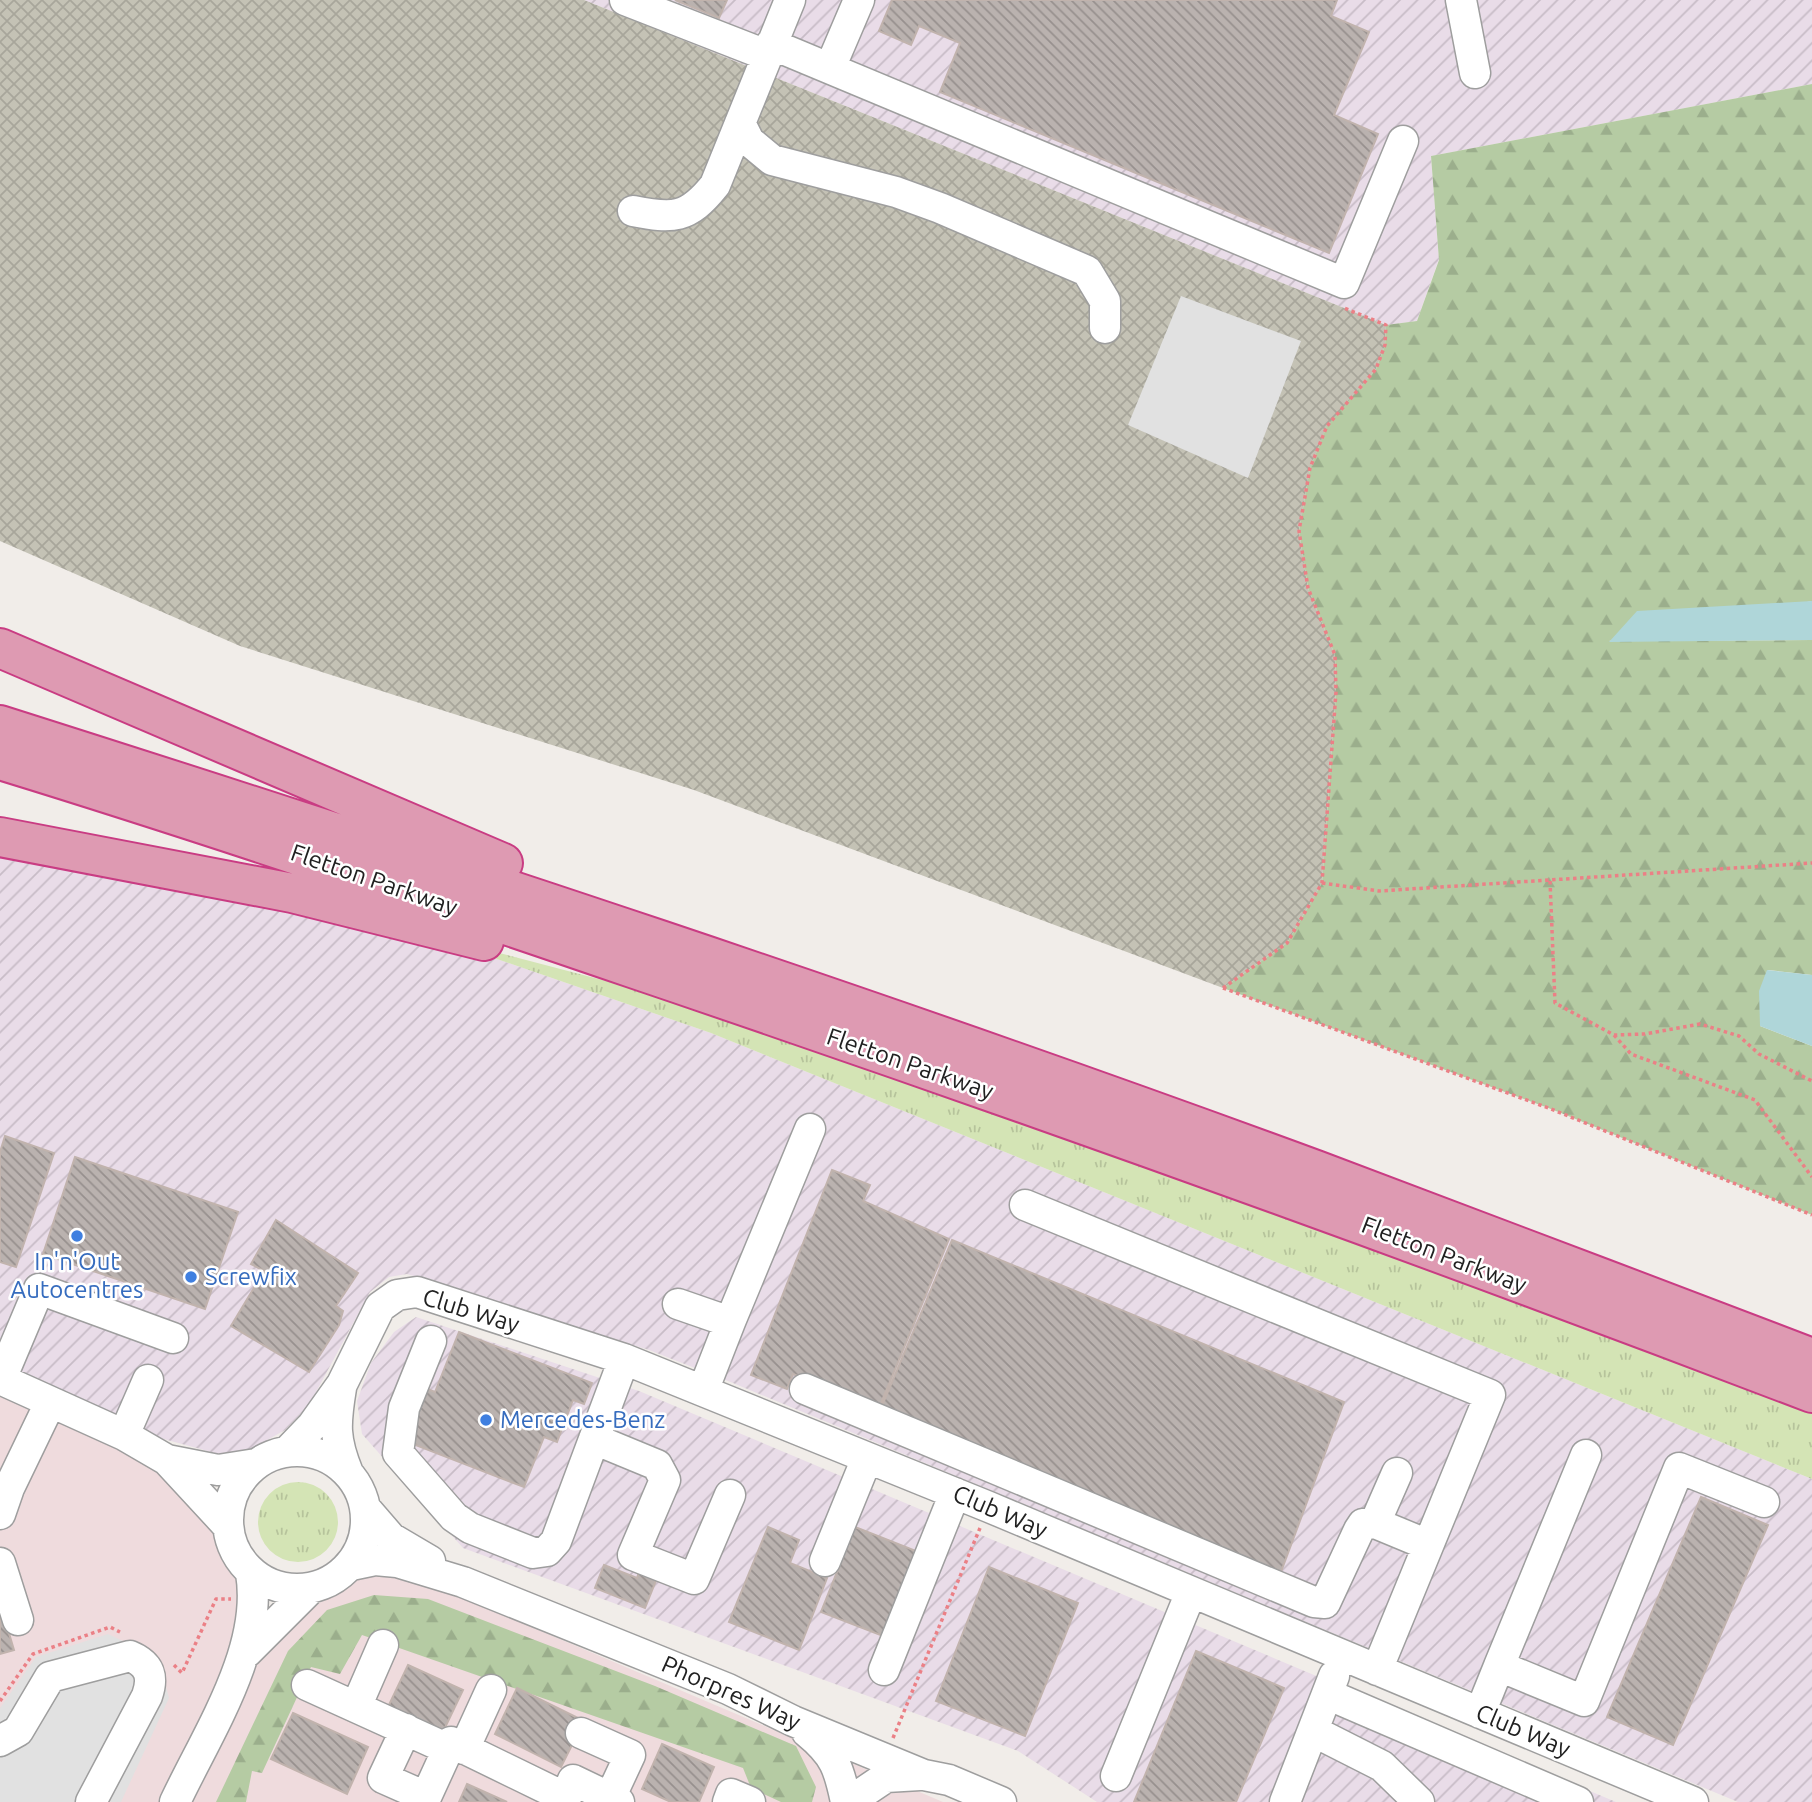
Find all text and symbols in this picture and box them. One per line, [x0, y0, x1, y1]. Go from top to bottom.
street label: Fletton Parkway [287, 838, 461, 921]
street label: Fletton Parkway [823, 1022, 997, 1105]
street label: Fletton Parkway [1358, 1211, 1531, 1299]
marker: In'n'Out Autocentres [69, 1228, 85, 1244]
place label: In'n'Out Autocentres [11, 1248, 143, 1303]
place label: Screwfix [205, 1263, 297, 1290]
marker: Screwfix [183, 1269, 199, 1285]
street label: Club Way [419, 1283, 523, 1338]
place label: Mercedes-Benz [500, 1406, 665, 1433]
marker: Mercedes-Benz [478, 1412, 494, 1428]
street label: Club Way [949, 1480, 1052, 1544]
street label: Phorpres Way [658, 1650, 805, 1735]
street label: Club Way [1472, 1699, 1575, 1763]

